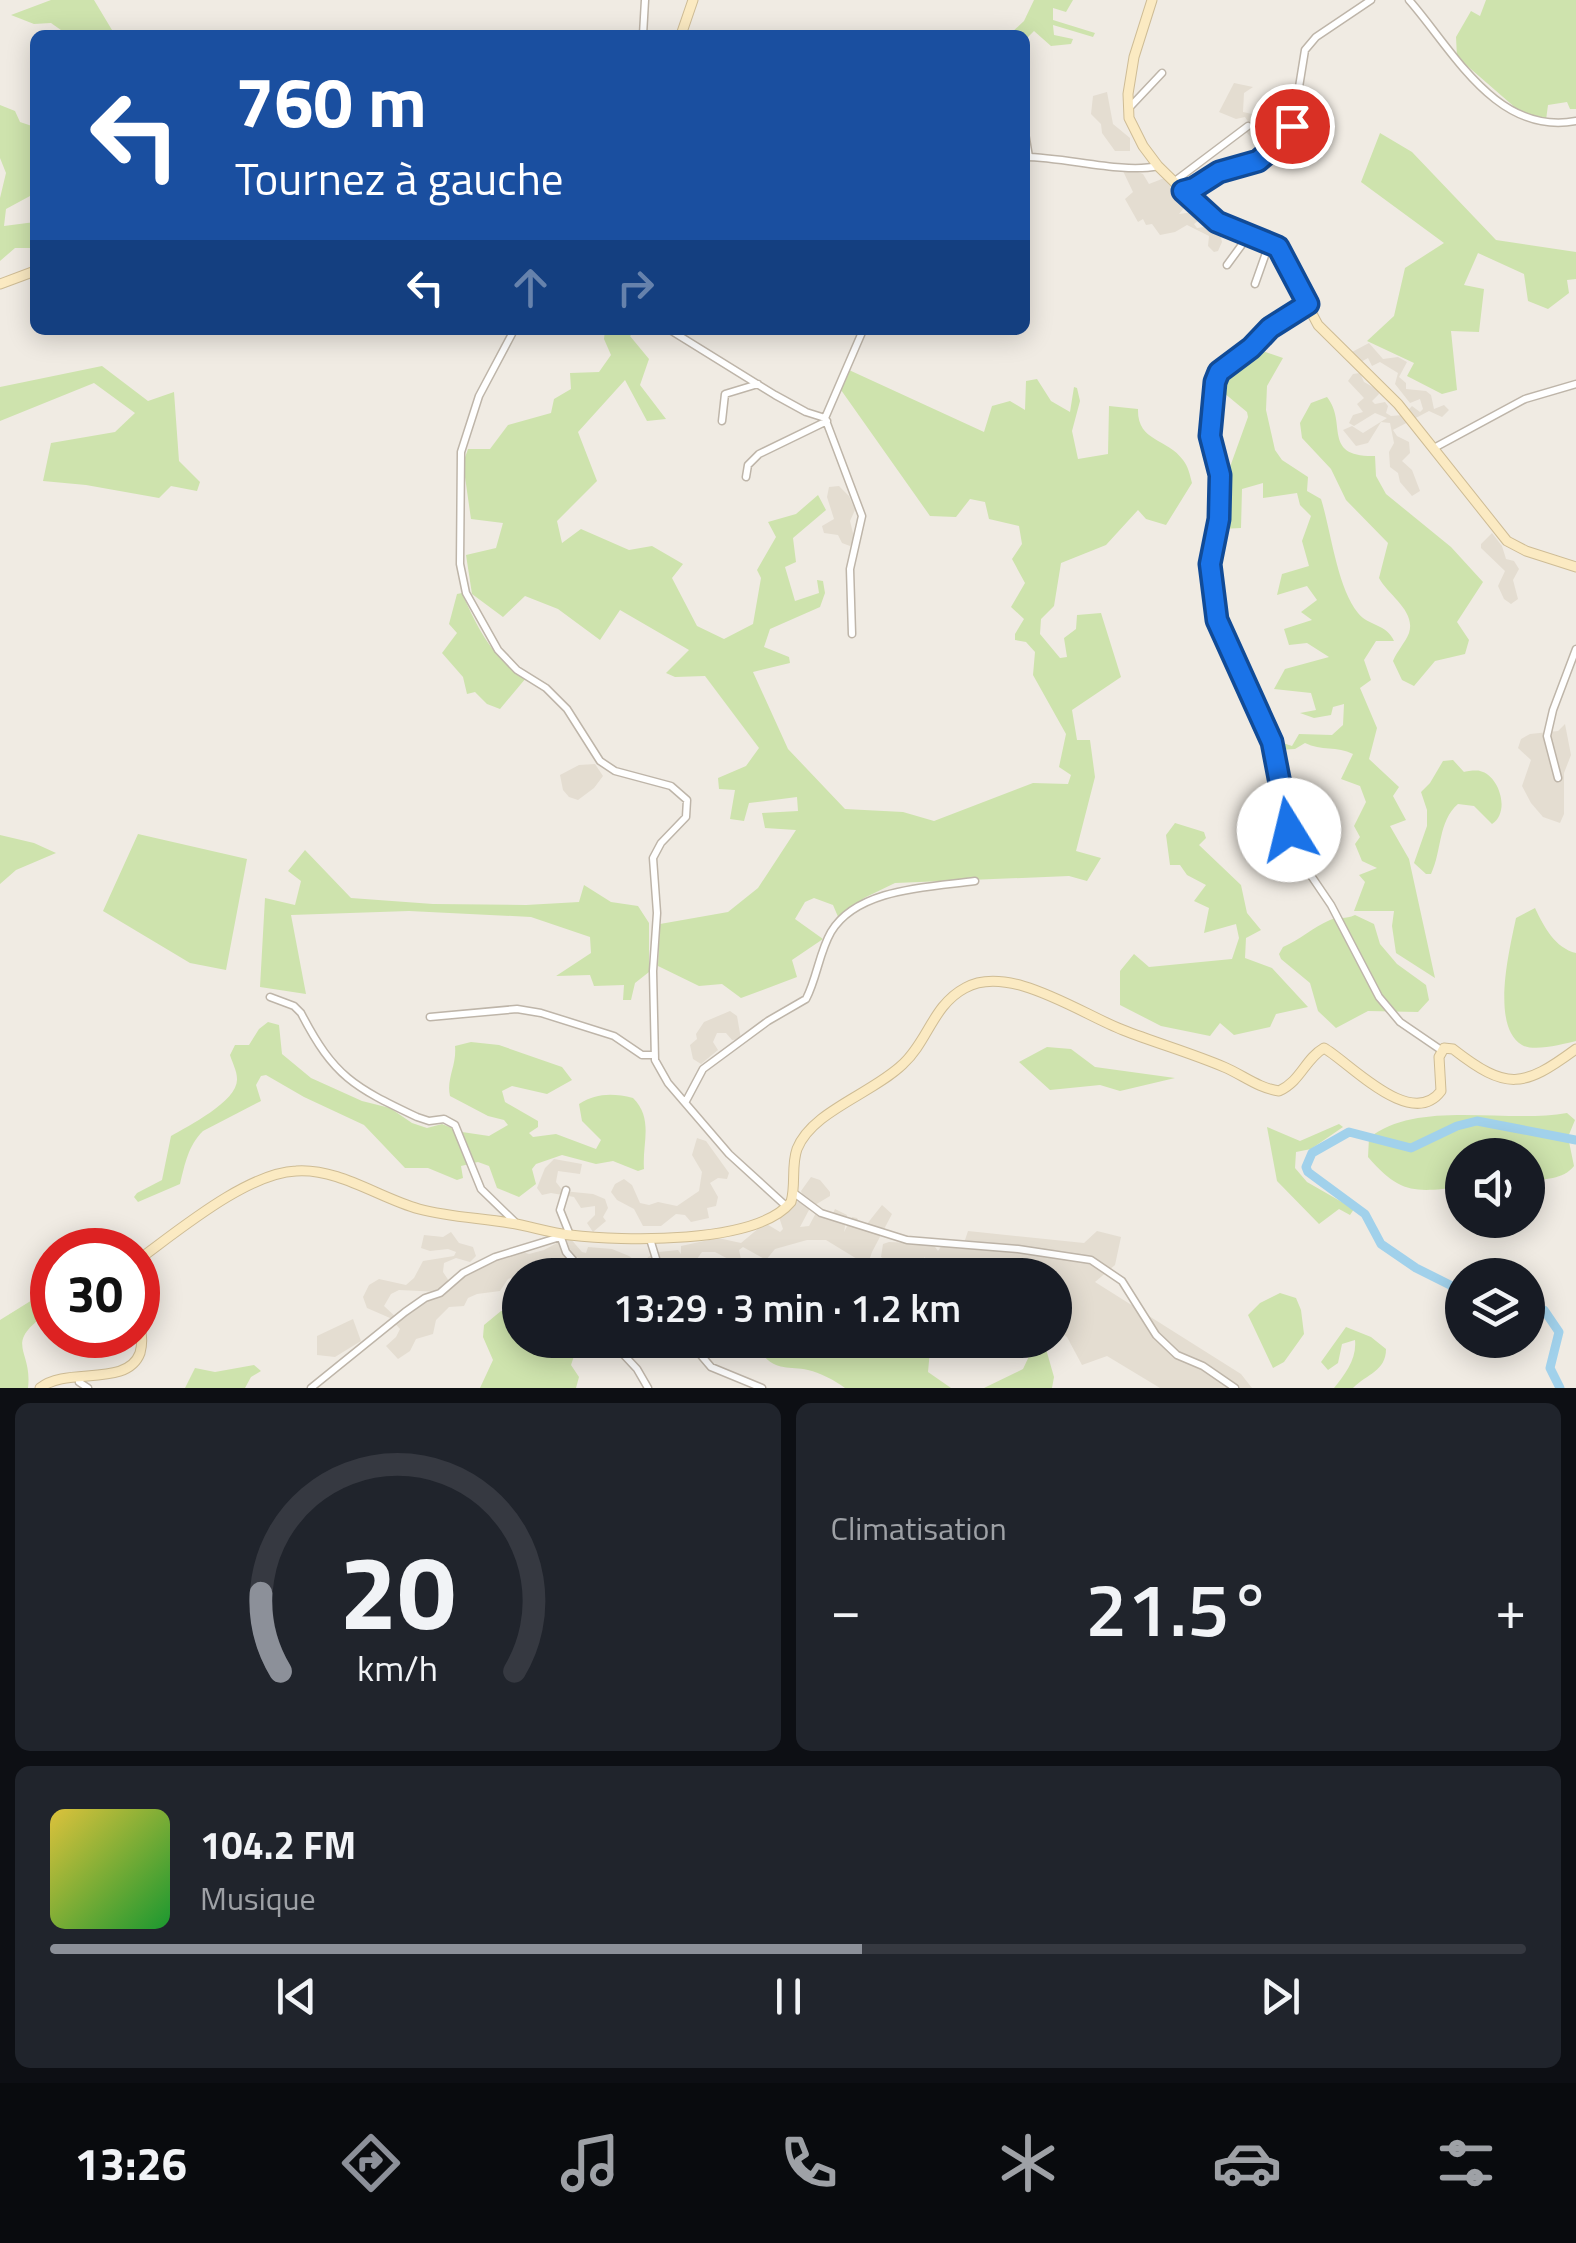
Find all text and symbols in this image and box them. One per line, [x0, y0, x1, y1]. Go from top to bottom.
text: 760 m [235, 48, 427, 154]
icon: left [70, 70, 200, 200]
pin [1250, 84, 1335, 169]
icon: arrive [1265, 99, 1320, 154]
text: Tournez à gauche [235, 144, 564, 212]
icon: left [398, 260, 453, 315]
icon: ahead [503, 260, 558, 315]
icon: right [608, 260, 663, 315]
position arrow [1237, 778, 1341, 882]
map controls [1445, 1138, 1545, 1358]
button: sound [1445, 1138, 1545, 1238]
speed limit sign: 30 [30, 1228, 160, 1358]
button: layers [1445, 1258, 1545, 1358]
text: 13:29 · 3 min · 1.2 km [613, 1279, 961, 1337]
text: Climatisation [831, 1504, 1007, 1552]
text: 20 [340, 1511, 456, 1669]
text: 21.5° [1085, 1551, 1271, 1665]
text: − [831, 1567, 861, 1650]
text: + [1495, 1567, 1526, 1650]
text: km/h [357, 1640, 438, 1695]
text: 104.2 FM [200, 1816, 356, 1874]
text: Musique [200, 1874, 316, 1922]
icon: previous [269, 1969, 324, 2024]
icon: pause [761, 1969, 816, 2024]
icon: next [1253, 1969, 1308, 2024]
icon: directions [336, 2128, 406, 2198]
icon: music [555, 2128, 625, 2198]
icon: phone [774, 2128, 844, 2198]
icon: climate [993, 2128, 1063, 2198]
icon: car [1212, 2128, 1282, 2198]
icon: filters [1431, 2128, 1501, 2198]
text: 13:26 [75, 2129, 187, 2197]

